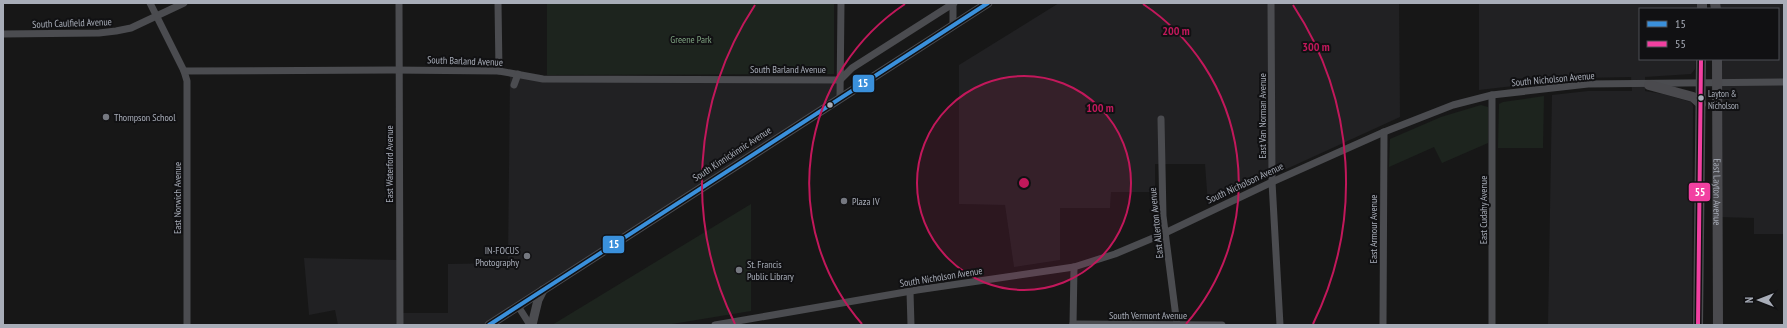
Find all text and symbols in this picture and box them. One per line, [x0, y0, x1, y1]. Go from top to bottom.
legend [1639, 8, 1779, 60]
street label: South Caulfield Avenue [32, 15, 112, 31]
text: 15 [1675, 16, 1686, 31]
text: 200 m [1162, 23, 1190, 38]
park label: Greene Park [670, 33, 712, 46]
text: 55 [1675, 36, 1686, 51]
text: 300 m [1302, 39, 1330, 54]
street label: South Barland Avenue [427, 53, 503, 69]
street label: South Barland Avenue [750, 63, 826, 76]
street label: South Nicholson Avenue [1511, 69, 1595, 89]
street label: East Van Norman Avenue [1256, 73, 1269, 159]
line badge: 15 [852, 74, 875, 93]
text: 15 [858, 76, 868, 90]
place label: Layton & Nicholson [1708, 88, 1739, 111]
marker: Layton & Nicholson [1696, 93, 1706, 103]
unlabelled marker [825, 100, 835, 110]
text: 100 m [1086, 100, 1114, 115]
place label: Thompson School [114, 111, 176, 124]
marker: Thompson School [101, 112, 111, 122]
street label: South Kinnickinnic Avenue [690, 124, 774, 184]
street label: East Waterford Avenue [383, 125, 396, 203]
street label: South Nicholson Avenue [1204, 159, 1286, 207]
street label: East Layton Avenue [1711, 159, 1724, 225]
street label: East Norwich Avenue [171, 162, 184, 234]
centre of rings [1017, 176, 1031, 190]
street label: East Cudahy Avenue [1477, 176, 1490, 244]
line badge: 55 [1688, 182, 1711, 202]
text: 55 [1695, 185, 1705, 199]
street label: East Allerton Avenue [1146, 187, 1166, 259]
place label: Plaza IV [852, 195, 880, 208]
street label: East Armour Avenue [1367, 195, 1380, 263]
marker: Plaza IV [839, 196, 849, 206]
line badge: 15 [602, 235, 625, 254]
text: 15 [609, 237, 619, 251]
place label: IN-FOCUS Photography [475, 244, 519, 269]
marker: IN-FOCUS Photography [522, 251, 532, 261]
place label: St. Francis Public Library [747, 258, 794, 283]
street label: South Nicholson Avenue [899, 264, 983, 290]
marker: St. Francis Public Library [734, 265, 744, 275]
north arrow [1739, 280, 1779, 320]
text: N [1742, 297, 1756, 303]
street label: South Vermont Avenue [1109, 309, 1187, 322]

